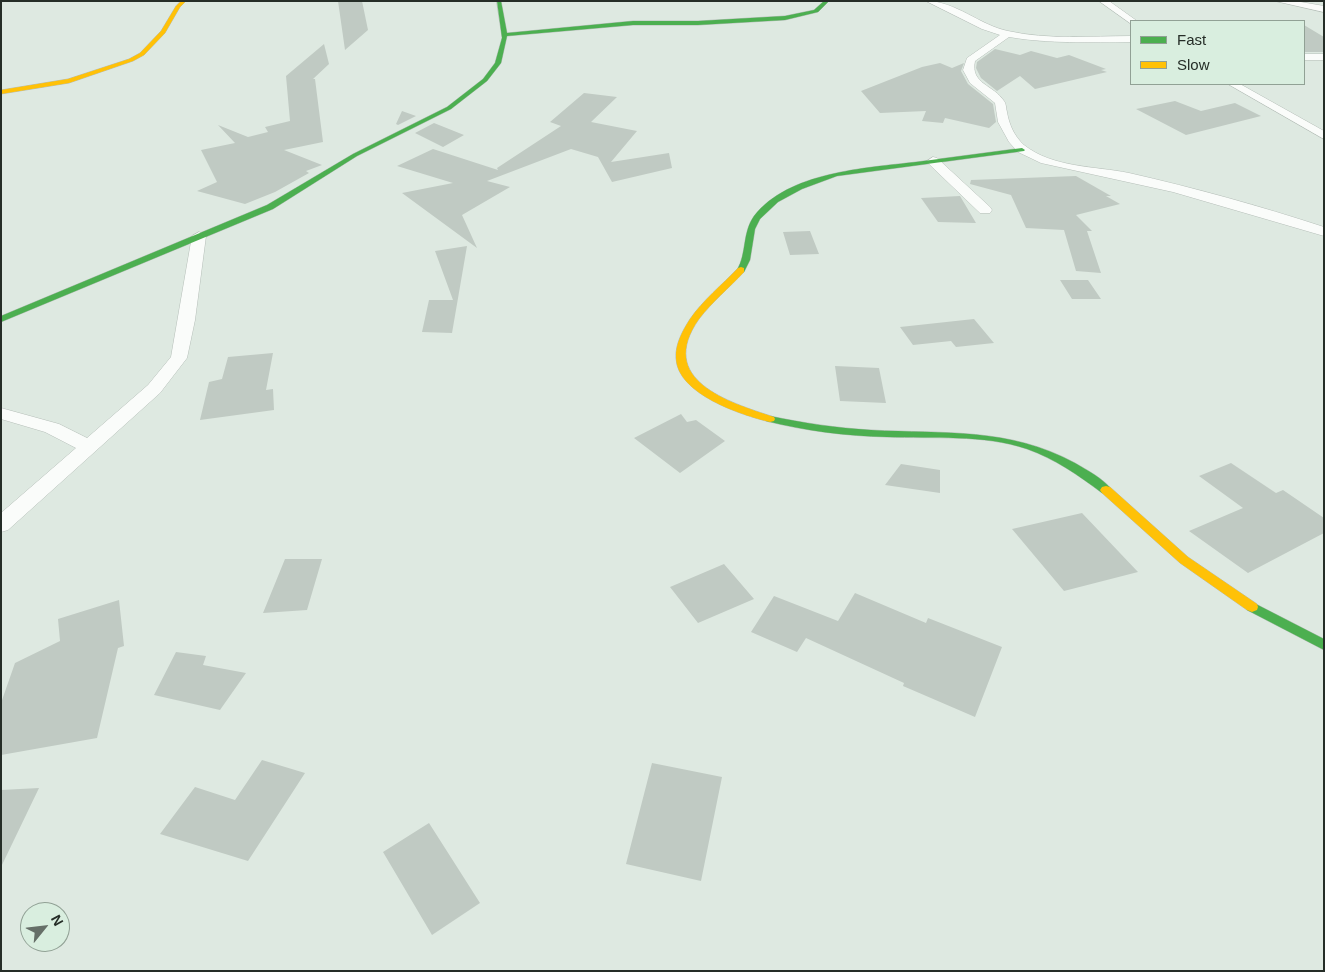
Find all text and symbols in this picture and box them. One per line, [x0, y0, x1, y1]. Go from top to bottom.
legend [1130, 20, 1305, 85]
text: Fast [1177, 31, 1206, 48]
text: Slow [1177, 56, 1210, 73]
north arrow [20, 902, 70, 952]
text: N [48, 912, 67, 929]

